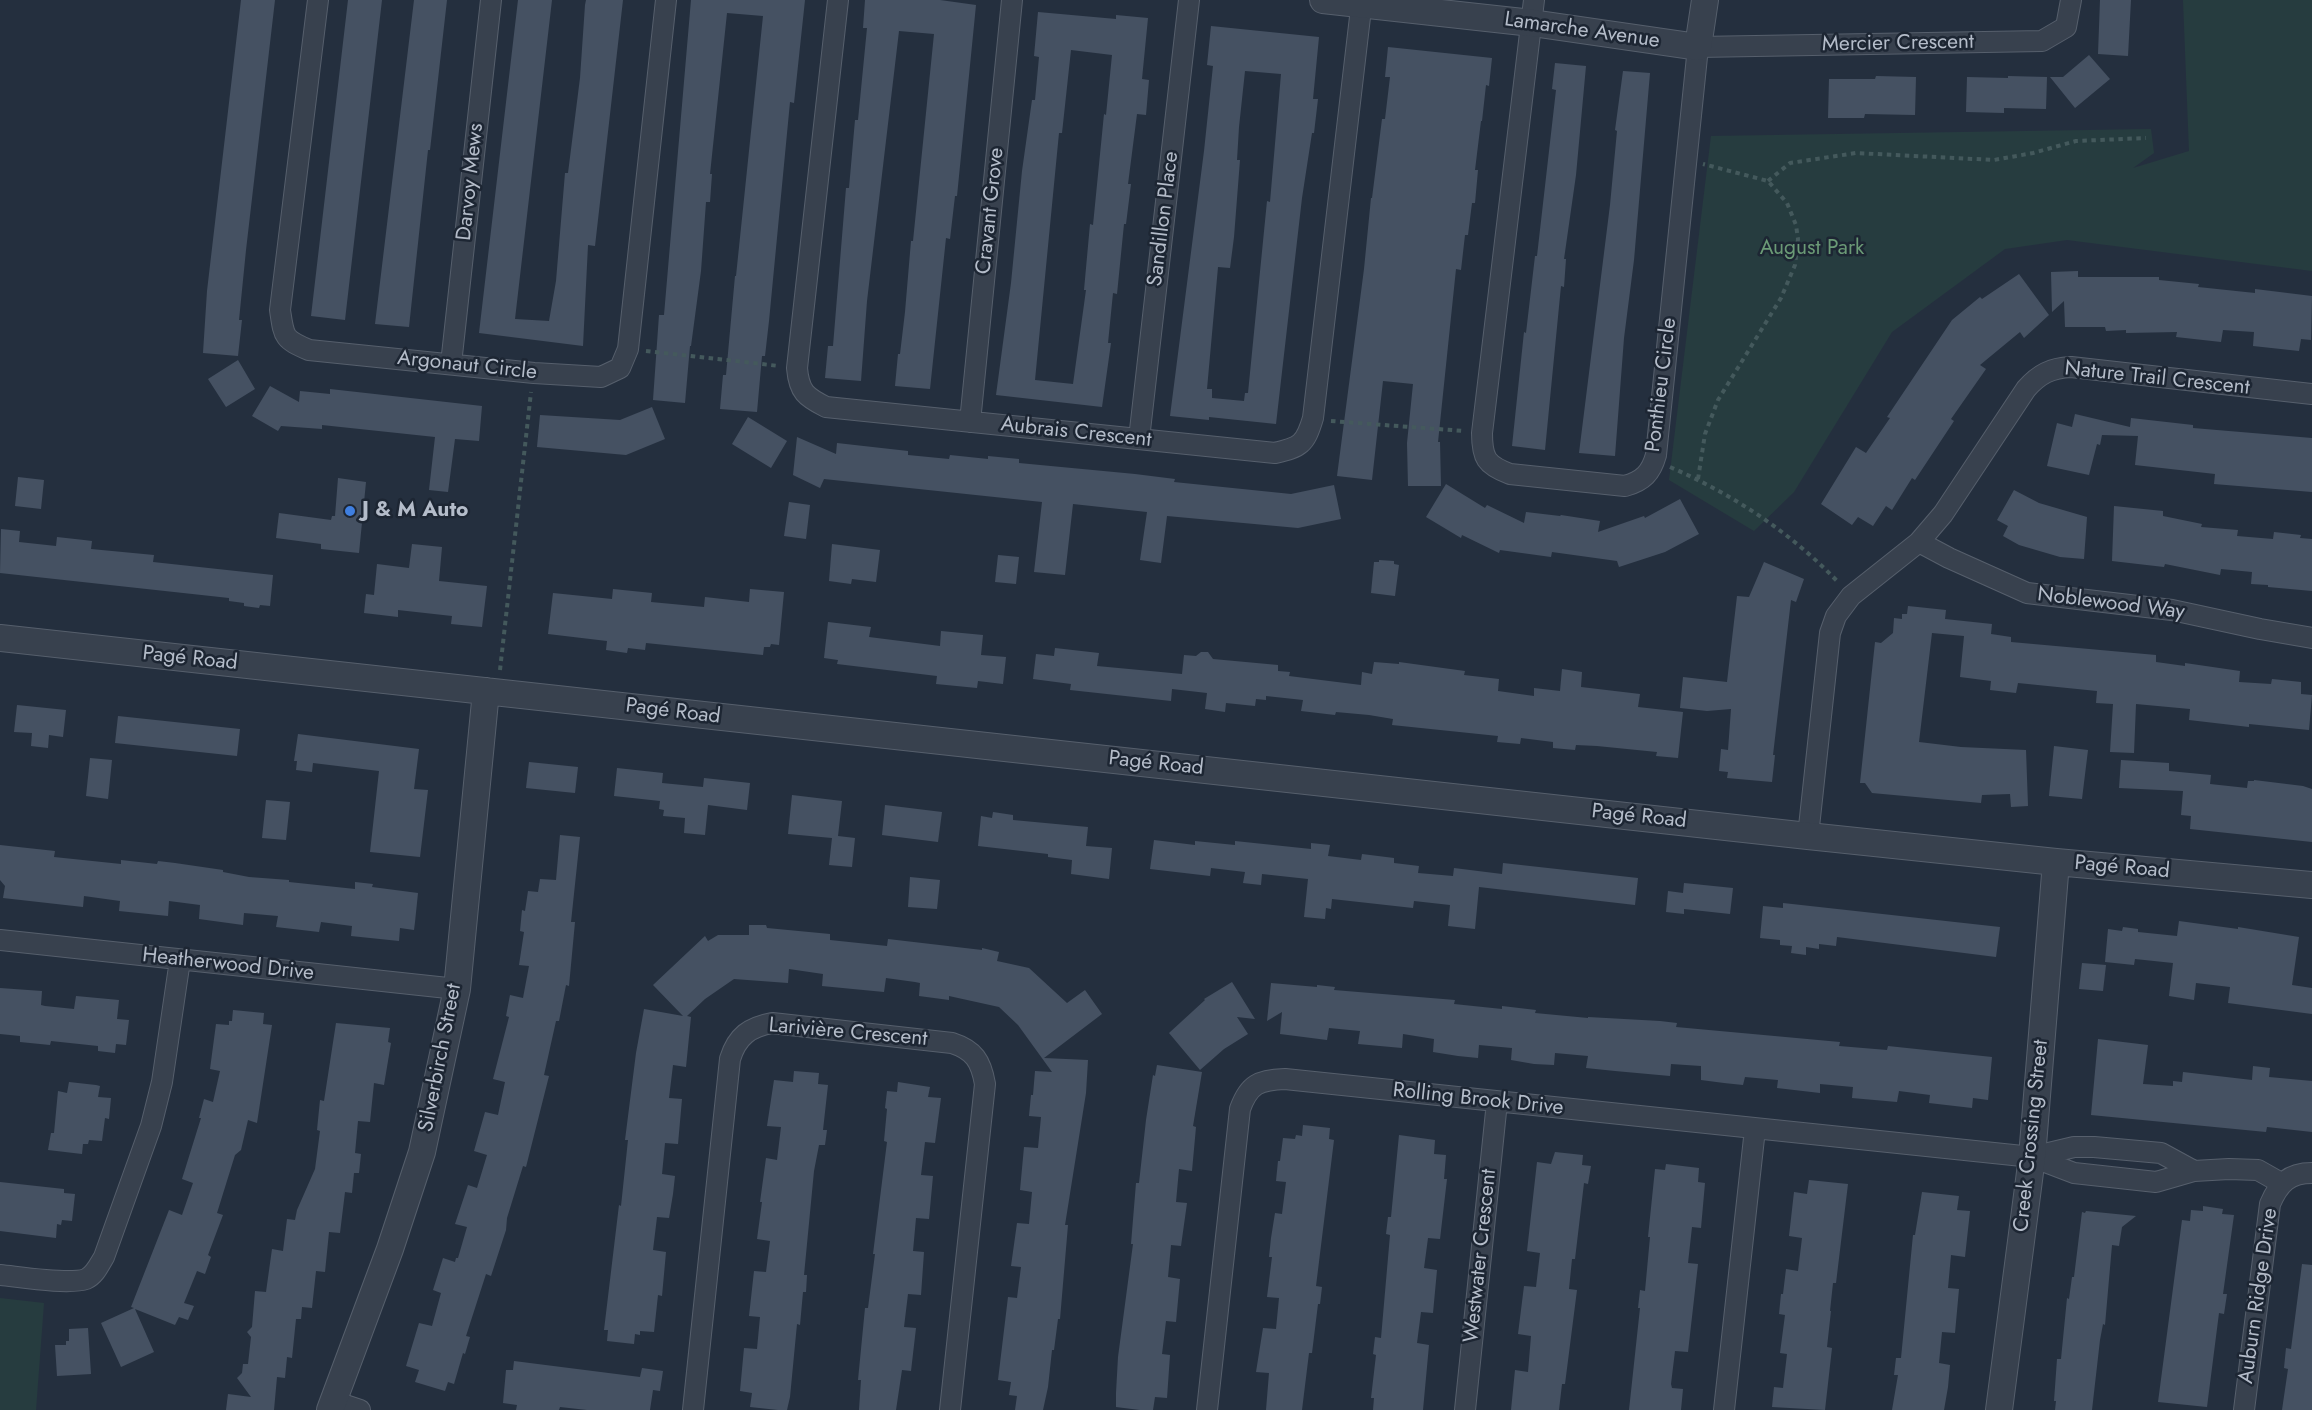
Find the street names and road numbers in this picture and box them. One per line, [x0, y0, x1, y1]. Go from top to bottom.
street label: Lamarche Avenue [1503, 8, 1661, 54]
street label: Mercier Crescent [1822, 30, 1974, 58]
street label: Darvoy Mews [452, 122, 490, 242]
street label: Cravant Grove [972, 146, 1010, 276]
street label: Sandillon Place [1143, 150, 1185, 288]
street label: Ponthieu Circle [1641, 316, 1683, 454]
street label: Argonaut Circle [396, 346, 538, 386]
street label: Nature Trail Crescent [2063, 357, 2251, 401]
street label: Aubrais Crescent [999, 413, 1153, 453]
street label: Noblewood Way [2036, 582, 2186, 626]
street label: Pagé Road [141, 641, 239, 677]
street label: Pagé Road [624, 694, 722, 730]
street label: Pagé Road [1107, 746, 1205, 782]
street label: Pagé Road [1590, 799, 1688, 835]
street label: Pagé Road [2073, 851, 2171, 885]
street label: Heatherwood Drive [141, 943, 315, 987]
street label: Silverbirch Street [414, 982, 468, 1134]
street label: Larivière Crescent [768, 1014, 928, 1052]
street label: Creek Crossing Street [2009, 1039, 2055, 1233]
street label: Rolling Brook Drive [1391, 1079, 1565, 1121]
street label: Westwater Crescent [1459, 1168, 1503, 1344]
street label: Auburn Ridge Drive [2234, 1207, 2284, 1385]

